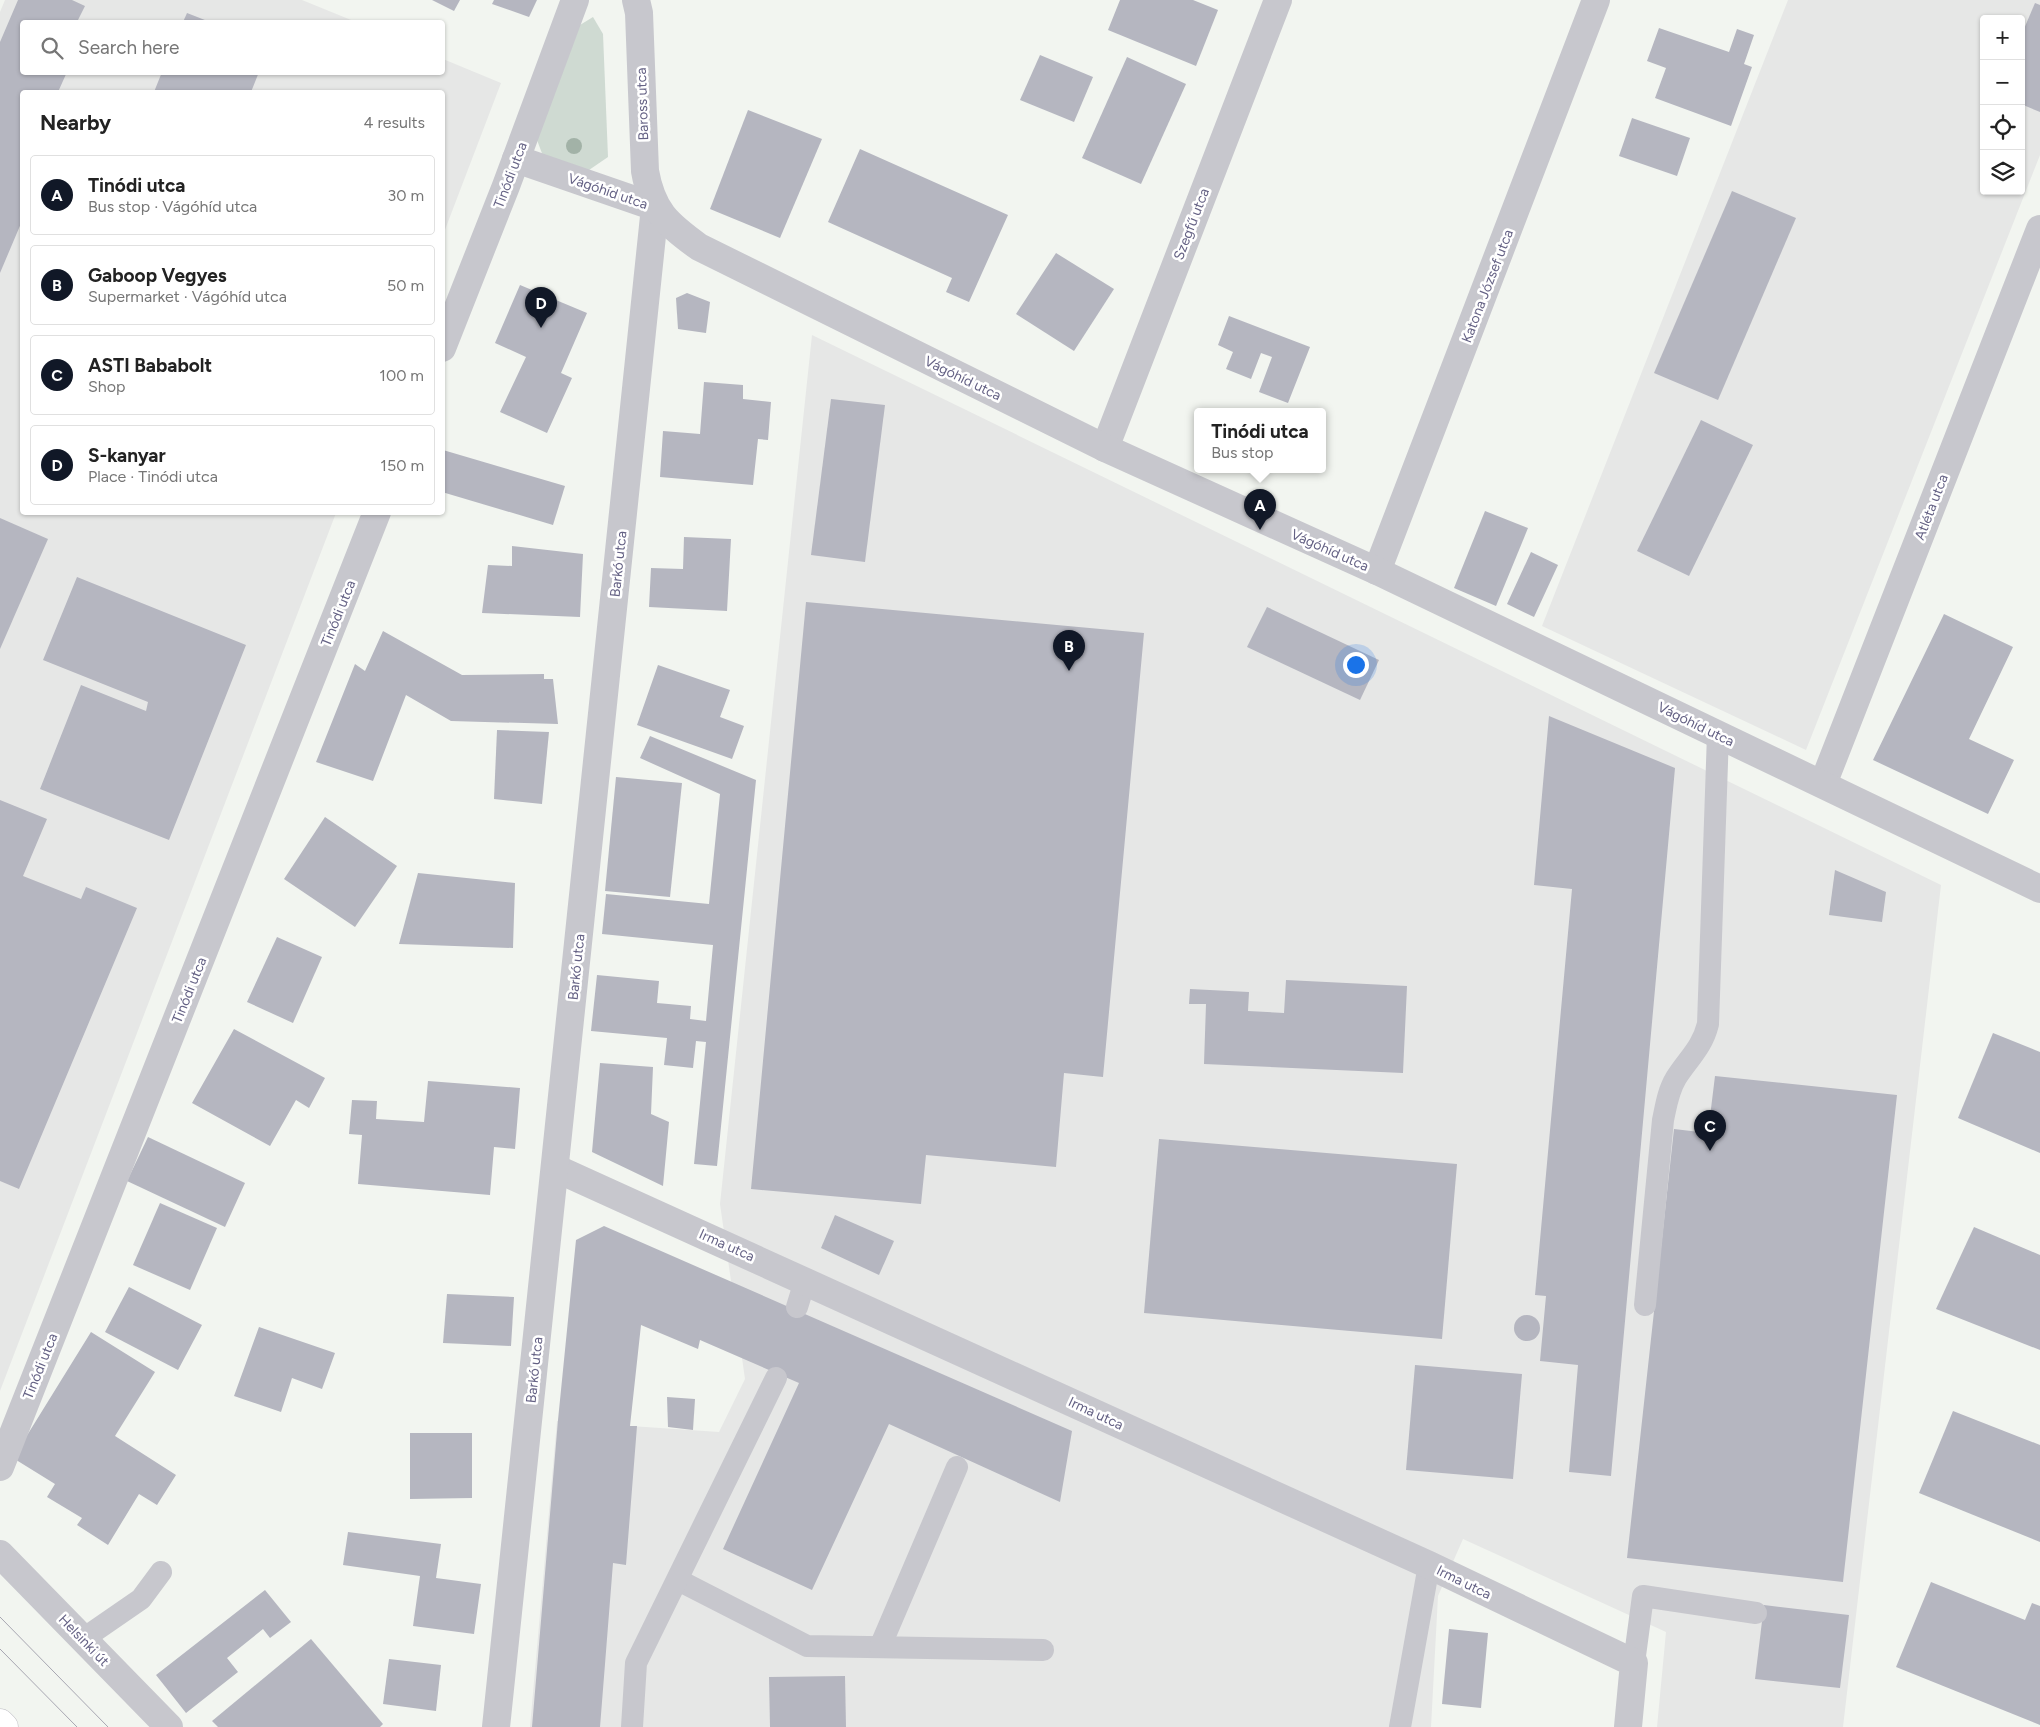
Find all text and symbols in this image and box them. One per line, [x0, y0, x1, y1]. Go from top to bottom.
map controls [1980, 15, 2025, 195]
button: + [1980, 15, 2025, 60]
search box [20, 20, 445, 75]
icon: search [38, 34, 66, 62]
text: Search here [78, 36, 180, 59]
button: − [1980, 60, 2025, 105]
street label: Baross utca [633, 67, 652, 141]
button: locate [1980, 105, 2025, 150]
text: Nearby [40, 110, 111, 135]
text: 4 results [364, 113, 425, 132]
street label: Tinódi utca [490, 140, 531, 211]
button: layers [1980, 150, 2025, 195]
street label: Vágóhíd utca [566, 170, 650, 213]
text: Tinódi utca [88, 174, 185, 197]
text: A [51, 186, 63, 205]
text: 30 m [387, 186, 424, 205]
street label: Szegfű utca [1170, 186, 1213, 262]
text: Bus stop · Vágóhíd utca [88, 197, 257, 216]
street label: Katona József utca [1458, 227, 1517, 345]
text: Gaboop Vegyes [88, 264, 227, 287]
text: B [52, 276, 62, 295]
text: 50 m [387, 276, 424, 295]
text: Supermarket · Vágóhíd utca [88, 287, 287, 306]
pin: D [525, 287, 557, 328]
street label: Vágóhíd utca [922, 353, 1004, 404]
text: ASTI Bababolt [88, 354, 212, 377]
text: C [51, 366, 63, 385]
text: 100 m [379, 366, 424, 385]
text: Shop [88, 377, 126, 396]
popup [1194, 408, 1326, 473]
text: Tinódi utca [1211, 420, 1309, 443]
text: Bus stop [1211, 443, 1274, 462]
text: S-kanyar [88, 444, 166, 467]
text: D [51, 456, 63, 475]
text: 150 m [380, 456, 424, 475]
text: Place · Tinódi utca [88, 467, 218, 486]
street label: Atléta utca [1911, 472, 1952, 543]
pin: A [1244, 489, 1276, 530]
street label: Vágóhíd utca [1288, 526, 1371, 575]
street label: Barkó utca [607, 530, 630, 598]
street label: Tinódi utca [318, 578, 359, 649]
pin: B [1053, 630, 1085, 671]
your location [1343, 652, 1369, 678]
street label: Vágóhíd utca [1655, 699, 1737, 750]
street label: Barkó utca [565, 933, 588, 1001]
street label: Tinódi utca [169, 955, 210, 1026]
pin: C [1694, 1110, 1726, 1151]
street label: Irma utca [696, 1226, 757, 1265]
street label: Tinódi utca [20, 1331, 61, 1402]
street label: Barkó utca [523, 1336, 546, 1404]
street label: Irma utca [1066, 1393, 1126, 1434]
street label: Irma utca [1434, 1562, 1494, 1603]
street label: Helsinki út [55, 1611, 112, 1670]

